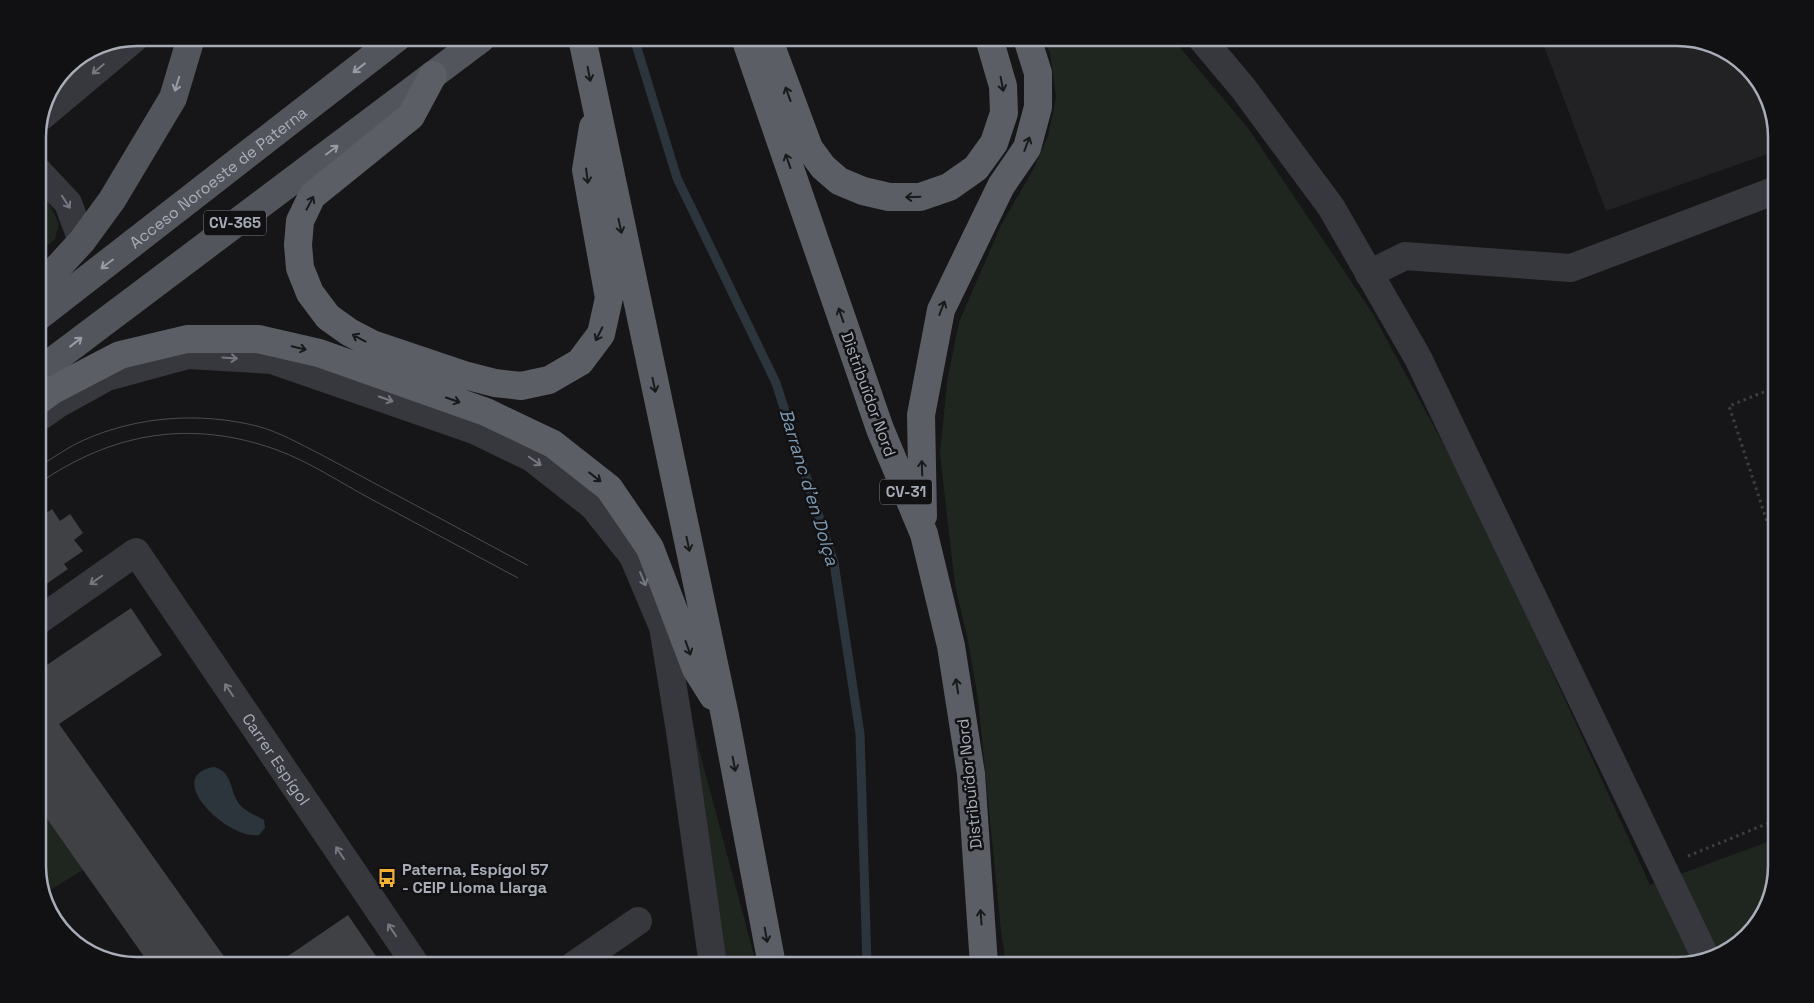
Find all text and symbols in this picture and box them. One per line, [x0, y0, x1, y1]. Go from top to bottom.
one-way arrow [353, 62, 366, 73]
one-way arrow [91, 64, 104, 75]
one-way arrow [584, 66, 594, 82]
one-way arrow [171, 76, 181, 92]
one-way arrow [998, 76, 1007, 92]
one-way arrow [783, 86, 792, 102]
street label: Acceso Noroeste de Paterna [125, 102, 311, 253]
one-way arrow [1023, 137, 1032, 153]
one-way arrow [325, 145, 339, 155]
one-way arrow [783, 154, 792, 169]
one-way arrow [583, 167, 593, 183]
one-way arrow [905, 192, 921, 202]
one-way arrow [61, 195, 71, 209]
one-way arrow [305, 196, 315, 210]
road number: CV-365 [204, 210, 266, 236]
one-way arrow [616, 218, 626, 234]
one-way arrow [101, 259, 114, 270]
one-way arrow [938, 301, 948, 316]
one-way arrow [836, 308, 845, 323]
one-way arrow [594, 327, 604, 342]
street label: Distribuïdor Nord [836, 329, 901, 459]
one-way arrow [353, 332, 367, 342]
one-way arrow [69, 337, 82, 348]
one-way arrow [291, 344, 307, 354]
one-way arrow [221, 353, 237, 362]
one-way arrow [650, 377, 660, 393]
one-way arrow [377, 395, 393, 405]
one-way arrow [445, 396, 460, 405]
water label: Barranc d'en Dolça [775, 406, 844, 569]
one-way arrow [528, 456, 542, 466]
one-way arrow [917, 460, 927, 476]
one-way arrow [588, 471, 601, 482]
road number: CV-31 [880, 480, 932, 504]
one-way arrow [684, 536, 693, 552]
one-way arrow [638, 571, 648, 586]
one-way arrow [89, 575, 103, 585]
one-way arrow [684, 640, 693, 655]
one-way arrow [952, 678, 962, 694]
one-way arrow [224, 683, 234, 697]
street label: Carrer Espígol [237, 709, 315, 809]
street label: Distribuïdor Nord [952, 718, 987, 850]
one-way arrow [730, 756, 739, 772]
one-way arrow [335, 847, 345, 861]
place label: Paterna, Espígol 57 - CEIP Lloma Llarga [402, 859, 549, 898]
bus stop icon: Paterna, Espígol 57 - CEIP Lloma Llarga [376, 867, 398, 889]
one-way arrow [976, 909, 985, 925]
one-way arrow [387, 923, 397, 937]
one-way arrow [762, 927, 772, 943]

